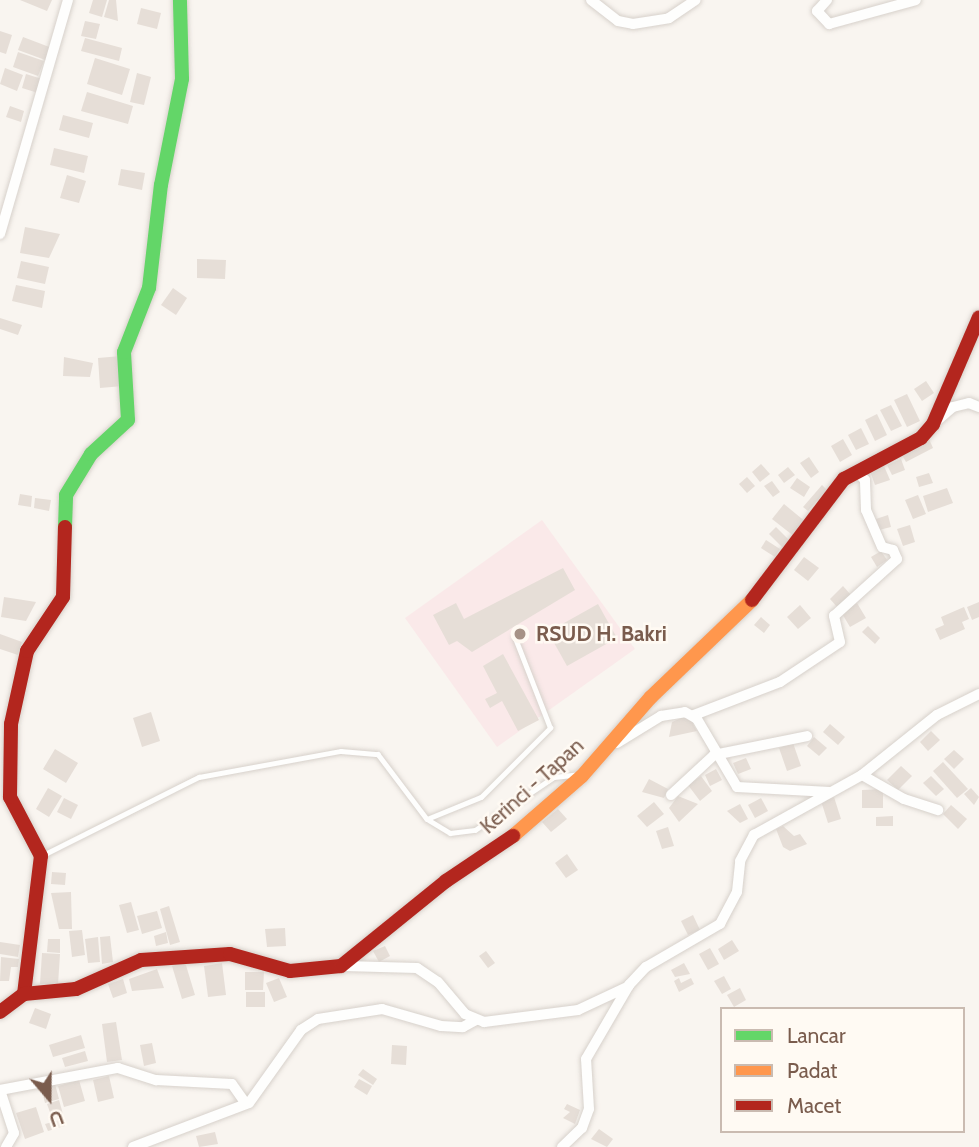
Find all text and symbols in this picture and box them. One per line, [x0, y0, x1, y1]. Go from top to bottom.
place label: RSUD H. Bakri [536, 621, 667, 647]
marker: RSUD H. Bakri [510, 624, 530, 644]
street label: Kerinci - Tapan [475, 733, 589, 839]
legend [720, 1007, 965, 1133]
text: Lancar [787, 1023, 846, 1048]
text: Padat [787, 1058, 837, 1083]
north arrow [14, 1063, 84, 1133]
text: Macet [787, 1093, 841, 1118]
text: U [46, 1105, 67, 1131]

